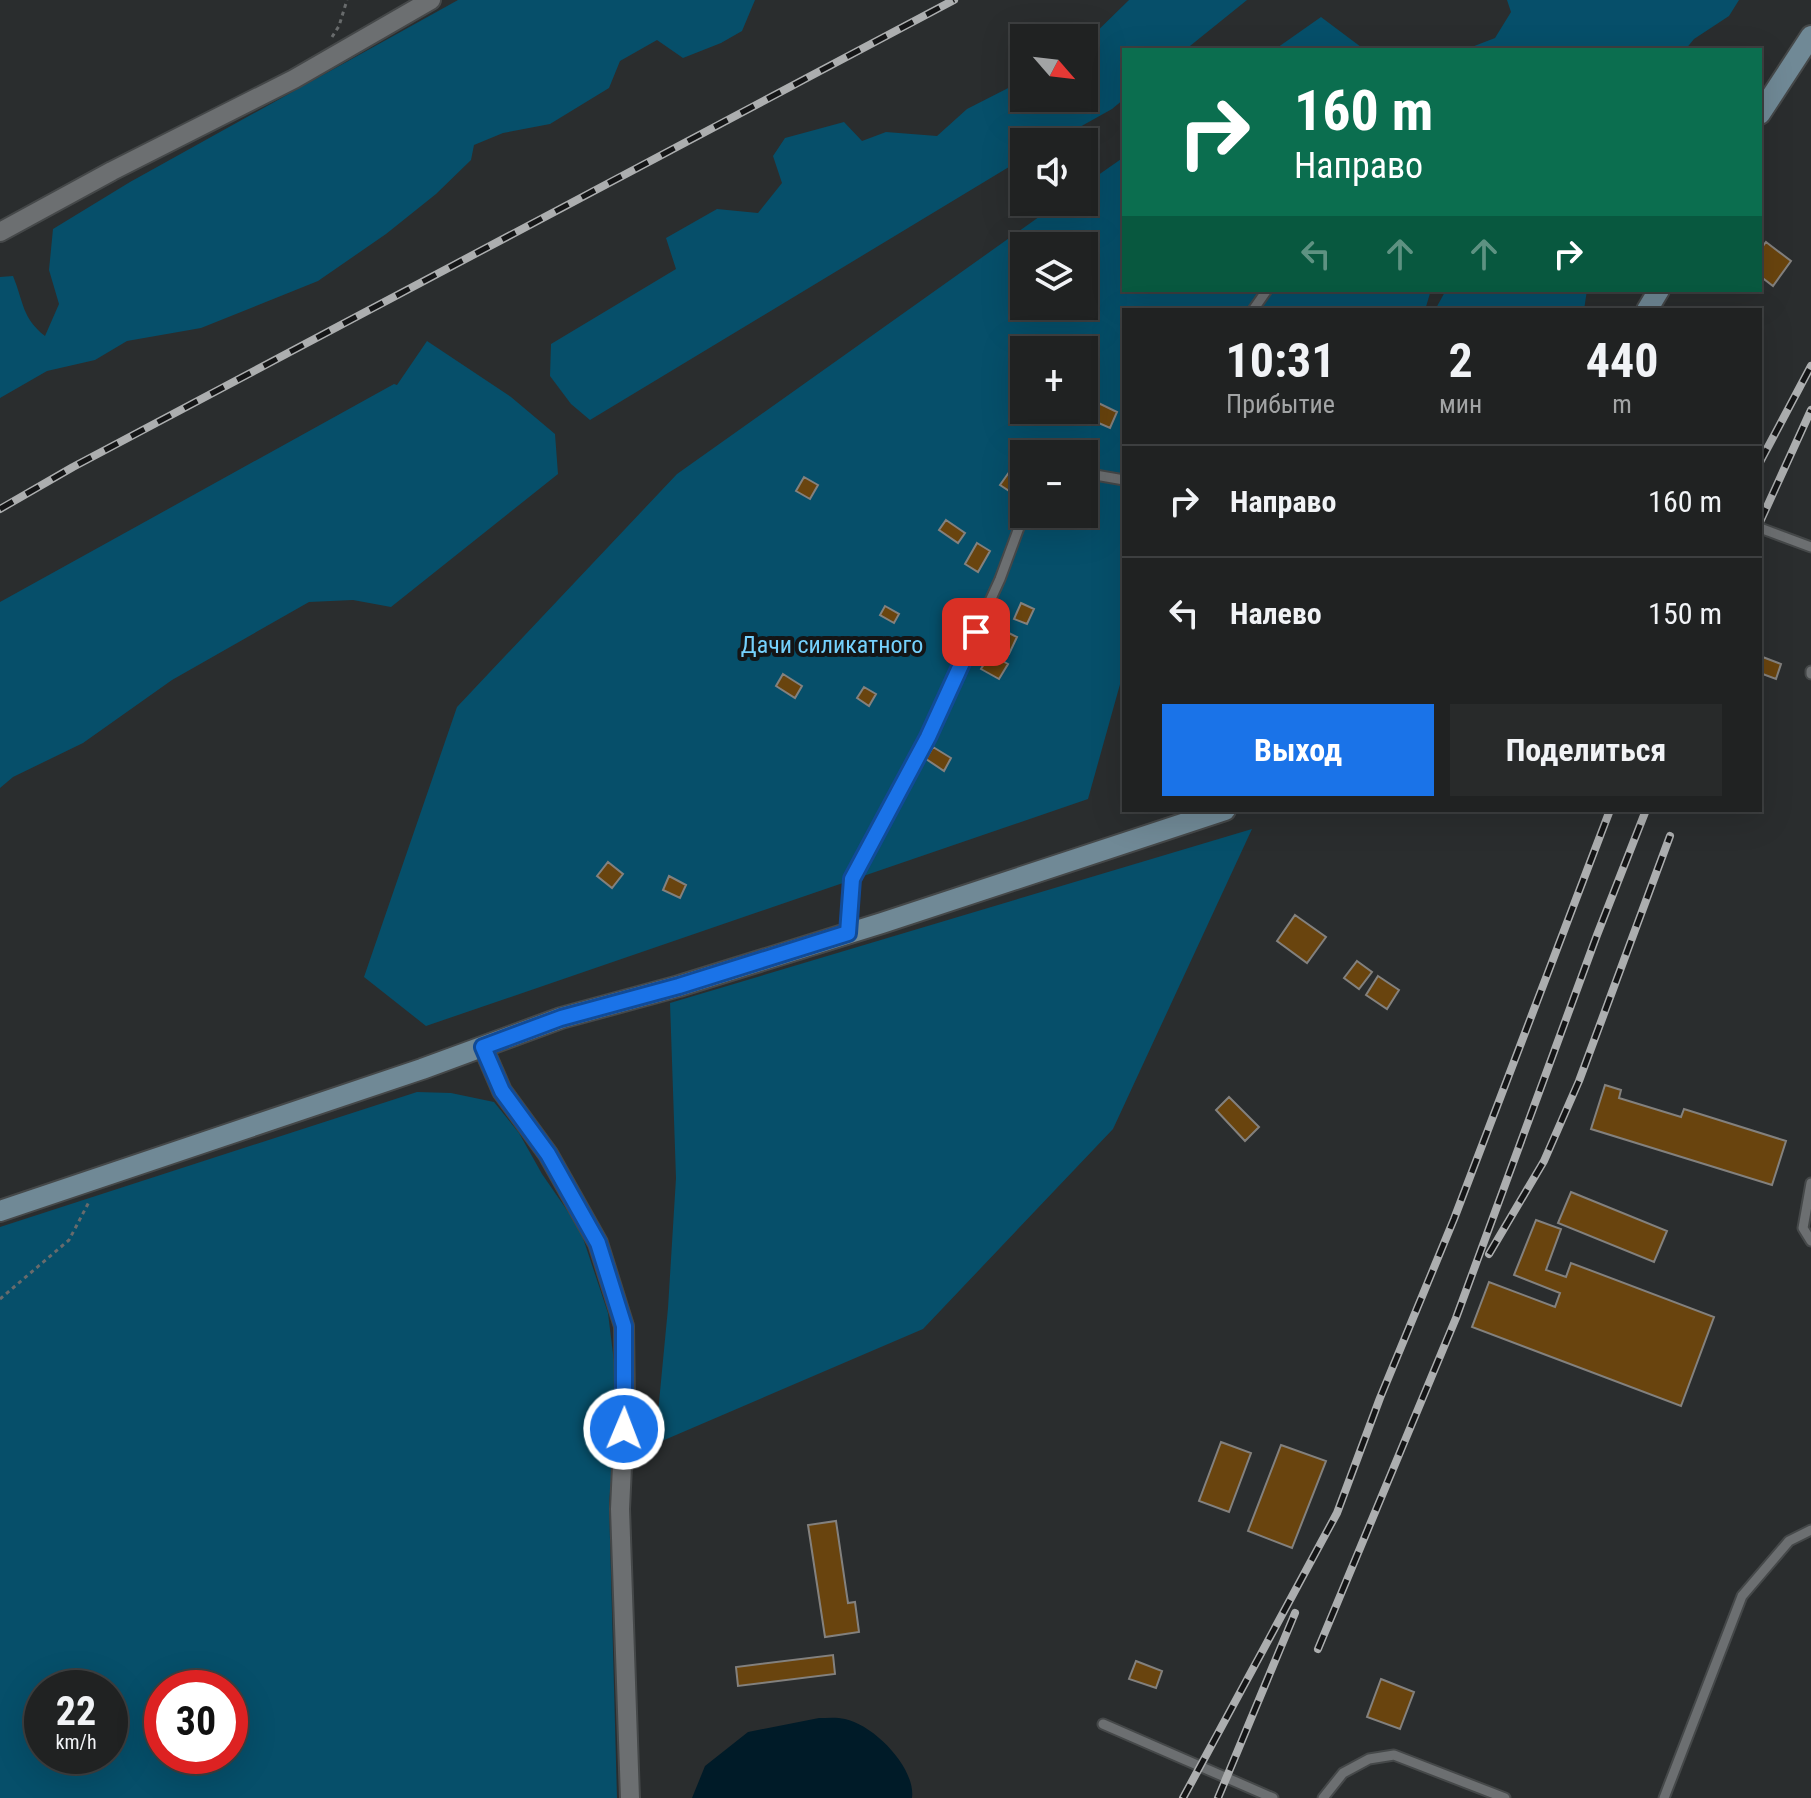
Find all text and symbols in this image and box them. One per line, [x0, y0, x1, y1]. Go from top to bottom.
north arrow [1010, 24, 1098, 112]
map controls [1010, 24, 1098, 528]
text: 160 m [1294, 78, 1433, 144]
icon: right [1162, 80, 1266, 184]
button: sound [1010, 128, 1098, 216]
text: Направо [1294, 145, 1423, 187]
button: layers [1010, 232, 1098, 320]
icon: left [1294, 232, 1338, 276]
icon: ahead [1378, 232, 1422, 276]
icon: ahead [1462, 232, 1506, 276]
icon: right [1546, 232, 1590, 276]
text: 10:31 [1225, 332, 1336, 389]
text: 2 [1449, 332, 1473, 389]
text: 440 [1586, 332, 1659, 389]
button: + [1010, 336, 1098, 424]
text: Прибытие [1226, 389, 1335, 419]
text: мин [1439, 389, 1482, 419]
text: m [1612, 389, 1632, 419]
button: − [1010, 440, 1098, 528]
icon: right [1162, 479, 1206, 523]
text: Направо [1230, 484, 1336, 519]
text: 160 m [1648, 484, 1722, 519]
icon: left [1162, 591, 1206, 635]
text: Налево [1230, 596, 1322, 631]
text: 150 m [1648, 596, 1722, 631]
pin [942, 598, 1010, 666]
icon: arrive [954, 610, 998, 654]
park label: Дачи силикатного [741, 631, 923, 659]
button: Выход [1162, 704, 1434, 796]
button: Поделиться [1450, 704, 1722, 796]
position arrow [582, 1387, 666, 1471]
speed limit sign: 30 [144, 1670, 248, 1774]
text: 22 [56, 1688, 96, 1735]
text: km/h [55, 1730, 97, 1754]

